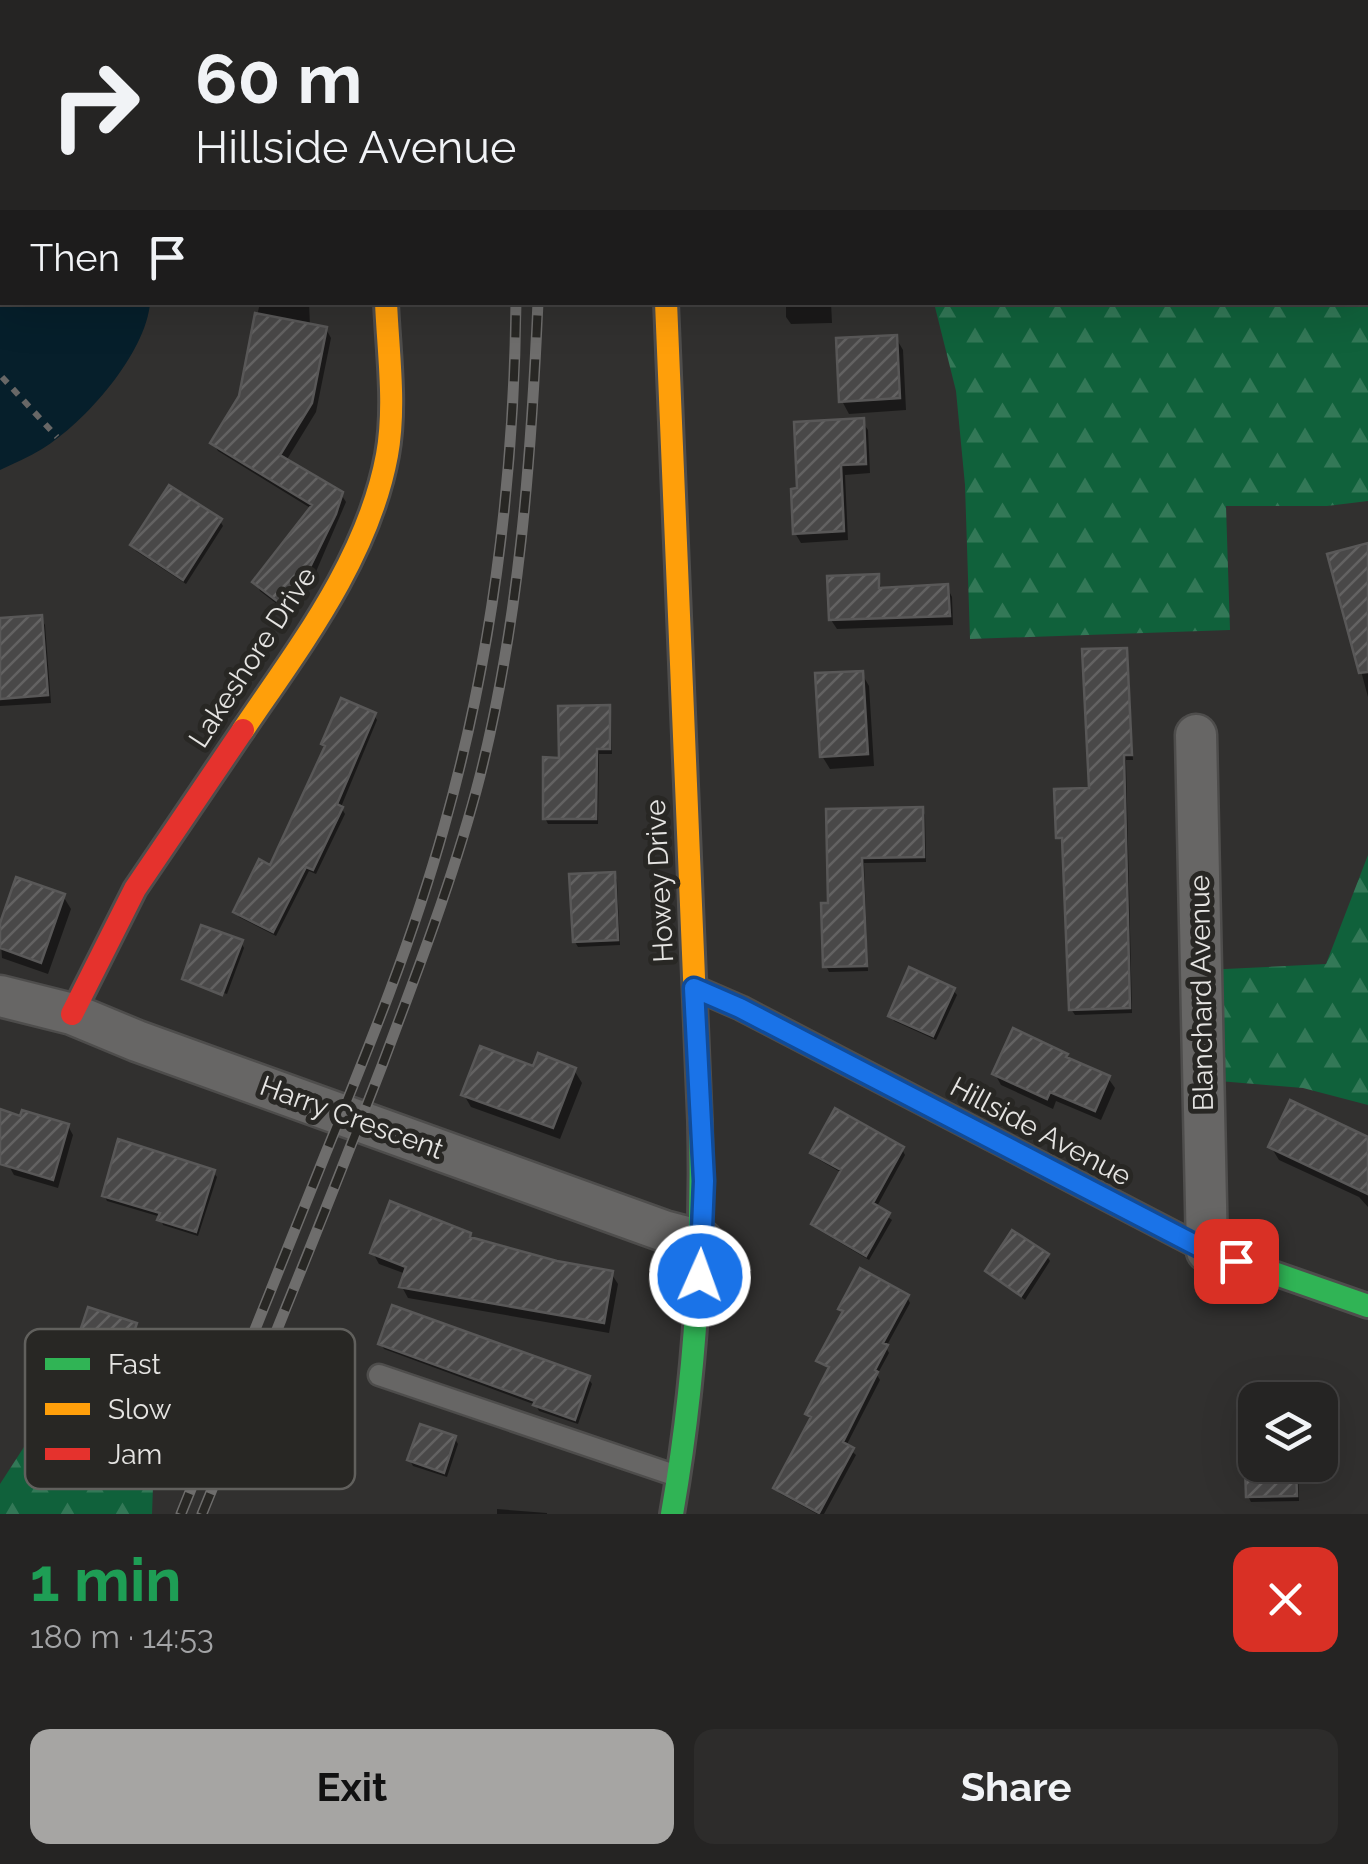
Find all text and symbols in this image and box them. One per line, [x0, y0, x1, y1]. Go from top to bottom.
text: 60 m [195, 37, 362, 119]
icon: right [30, 40, 160, 170]
text: Hillside Avenue [195, 121, 516, 174]
icon: arrive [140, 230, 195, 285]
text: Then [30, 235, 120, 280]
street label: Lakeshore Drive [182, 561, 323, 754]
street label: Howey Drive [639, 799, 680, 963]
street label: Blanchard Avenue [1183, 875, 1220, 1111]
street label: Harry Crescent [256, 1069, 449, 1166]
street label: Hillside Avenue [945, 1070, 1137, 1193]
pin [1194, 1219, 1279, 1304]
position arrow [648, 1224, 752, 1328]
icon: arrive [1209, 1234, 1264, 1289]
legend [25, 1329, 355, 1489]
text: Fast [108, 1348, 161, 1381]
map controls [1238, 1382, 1338, 1482]
button: layers [1238, 1382, 1338, 1482]
text: Slow [108, 1393, 172, 1426]
text: Jam [108, 1438, 162, 1471]
text: 1 min [30, 1545, 181, 1615]
button: close [1233, 1547, 1338, 1652]
text: 180 m · 14:53 [30, 1618, 214, 1655]
button: Exit [30, 1729, 674, 1844]
button: Share [694, 1729, 1338, 1844]

